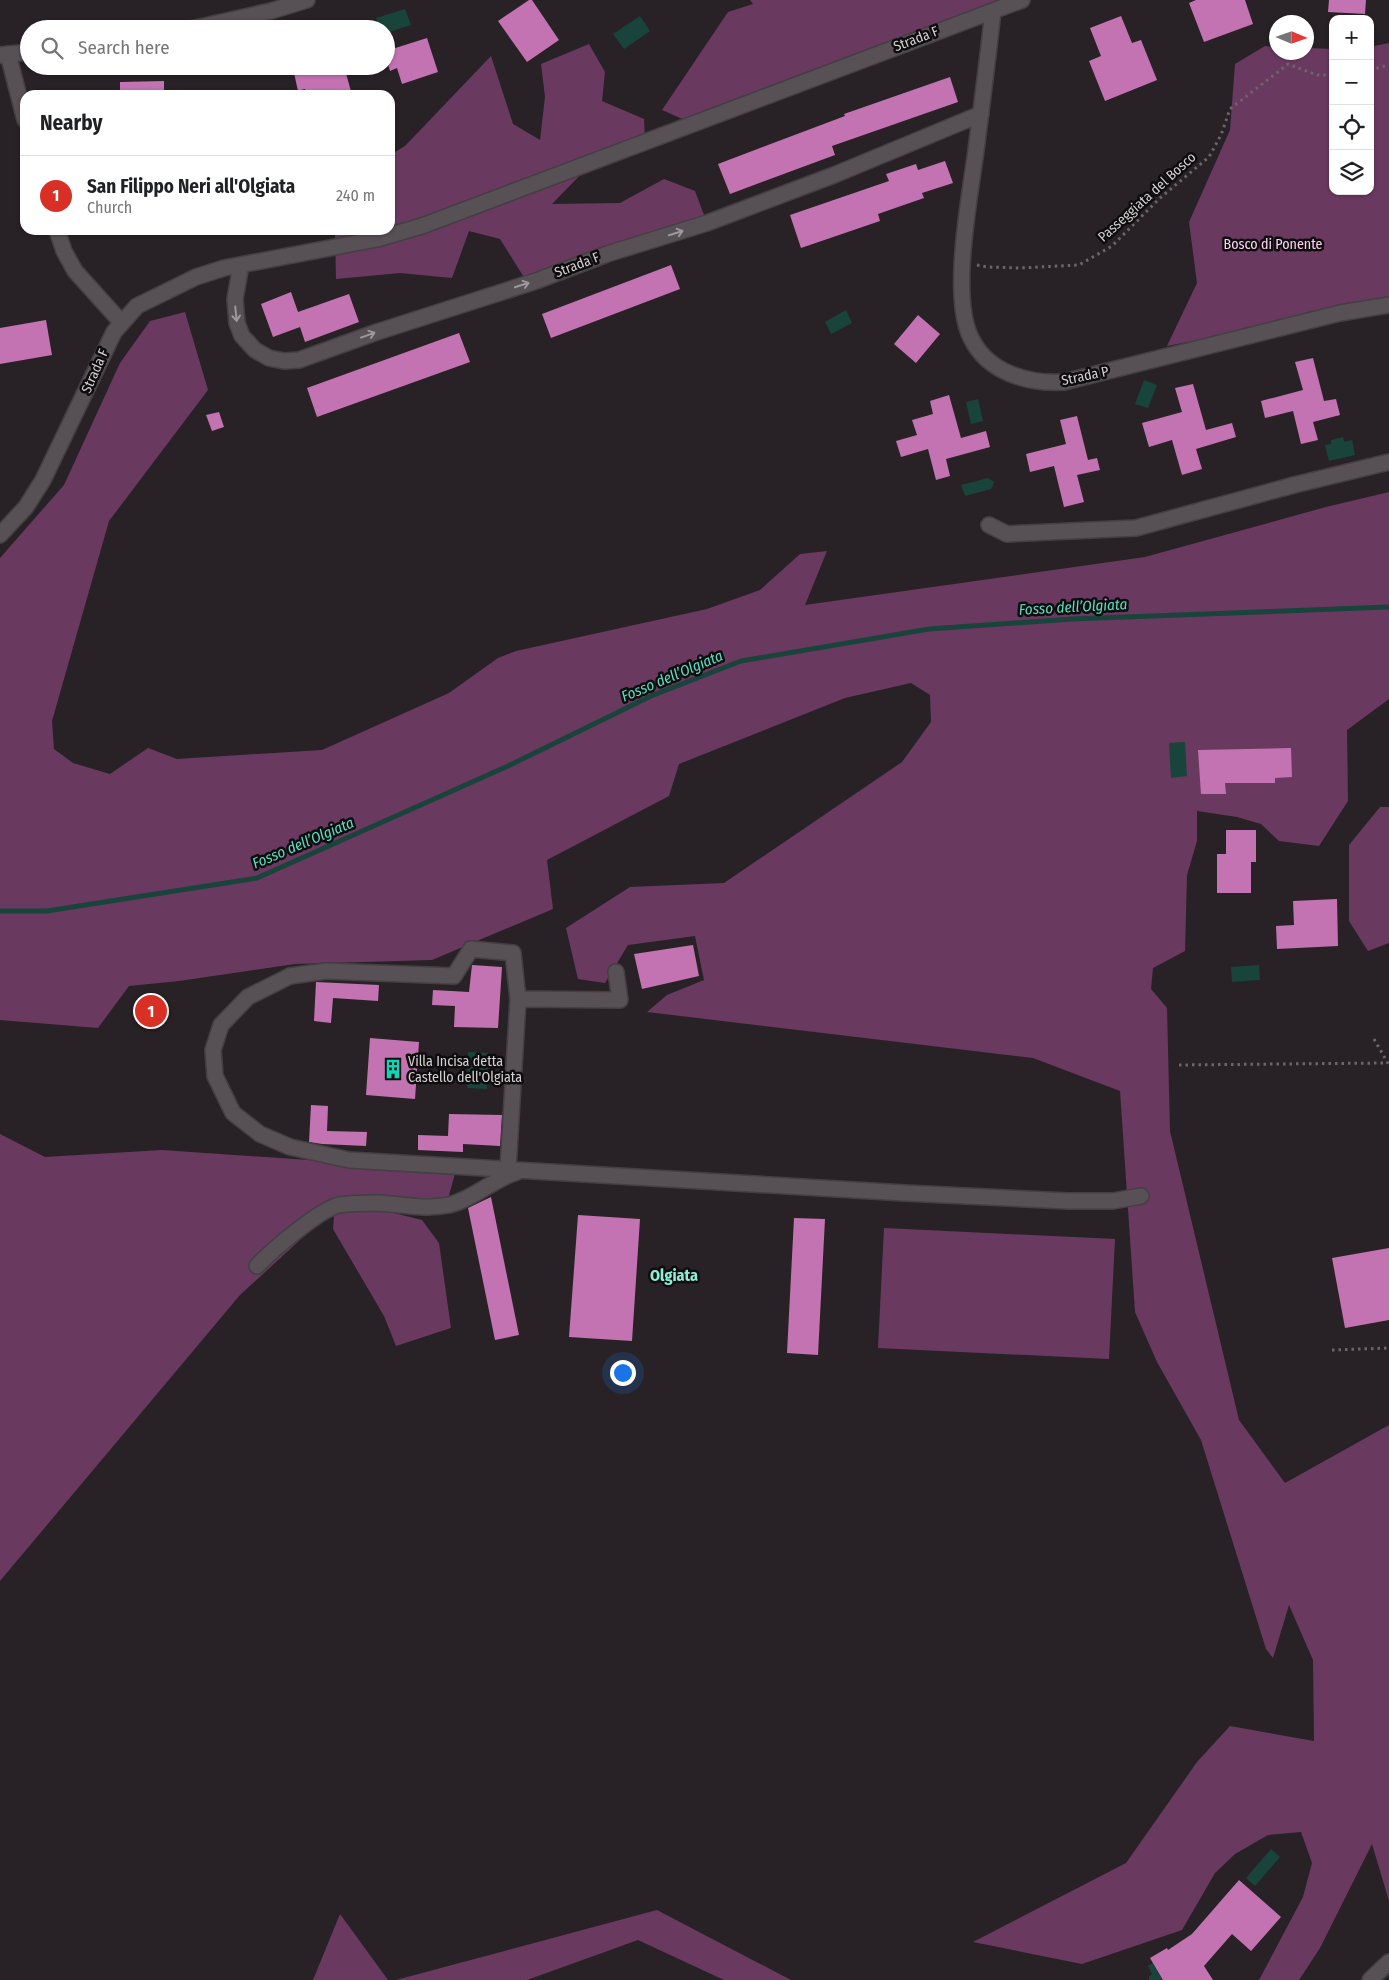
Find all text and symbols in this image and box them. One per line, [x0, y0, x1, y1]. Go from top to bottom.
north arrow [1269, 15, 1314, 60]
map controls [1329, 15, 1374, 195]
button: + [1329, 15, 1374, 60]
search box [20, 20, 395, 75]
street label: Strada F [891, 23, 941, 55]
icon: search [38, 34, 66, 62]
text: Search here [78, 36, 170, 59]
button: − [1329, 60, 1374, 105]
button: locate [1329, 105, 1374, 150]
text: Nearby [40, 110, 102, 136]
street label: Passeggiata del Bosco [1095, 149, 1199, 245]
button: layers [1329, 150, 1374, 195]
text: San Filippo Neri all'Olgiata [87, 175, 295, 198]
text: 1 [53, 186, 59, 205]
text: 240 m [336, 186, 375, 205]
text: Church [87, 198, 132, 217]
one-way arrow [668, 227, 684, 237]
park label: Bosco di Ponente [1224, 236, 1323, 253]
street label: Strada F [552, 249, 602, 281]
one-way arrow [514, 280, 530, 289]
one-way arrow [231, 305, 241, 321]
one-way arrow [360, 330, 375, 339]
street label: Strada F [78, 346, 112, 396]
street label: Strada P [1060, 363, 1110, 389]
water label: Fosso dell’Olgiata [1018, 595, 1128, 619]
water label: Fosso dell’Olgiata [619, 646, 726, 706]
water label: Fosso dell’Olgiata [250, 813, 357, 873]
pin: 1 [135, 992, 167, 1030]
place label: Villa Incisa detta Castello dell'Olgiata [408, 1053, 522, 1086]
building icon: Villa Incisa detta Castello dell'Olgiata [382, 1058, 404, 1080]
district label: Olgiata [650, 1266, 698, 1285]
your location [610, 1360, 636, 1386]

